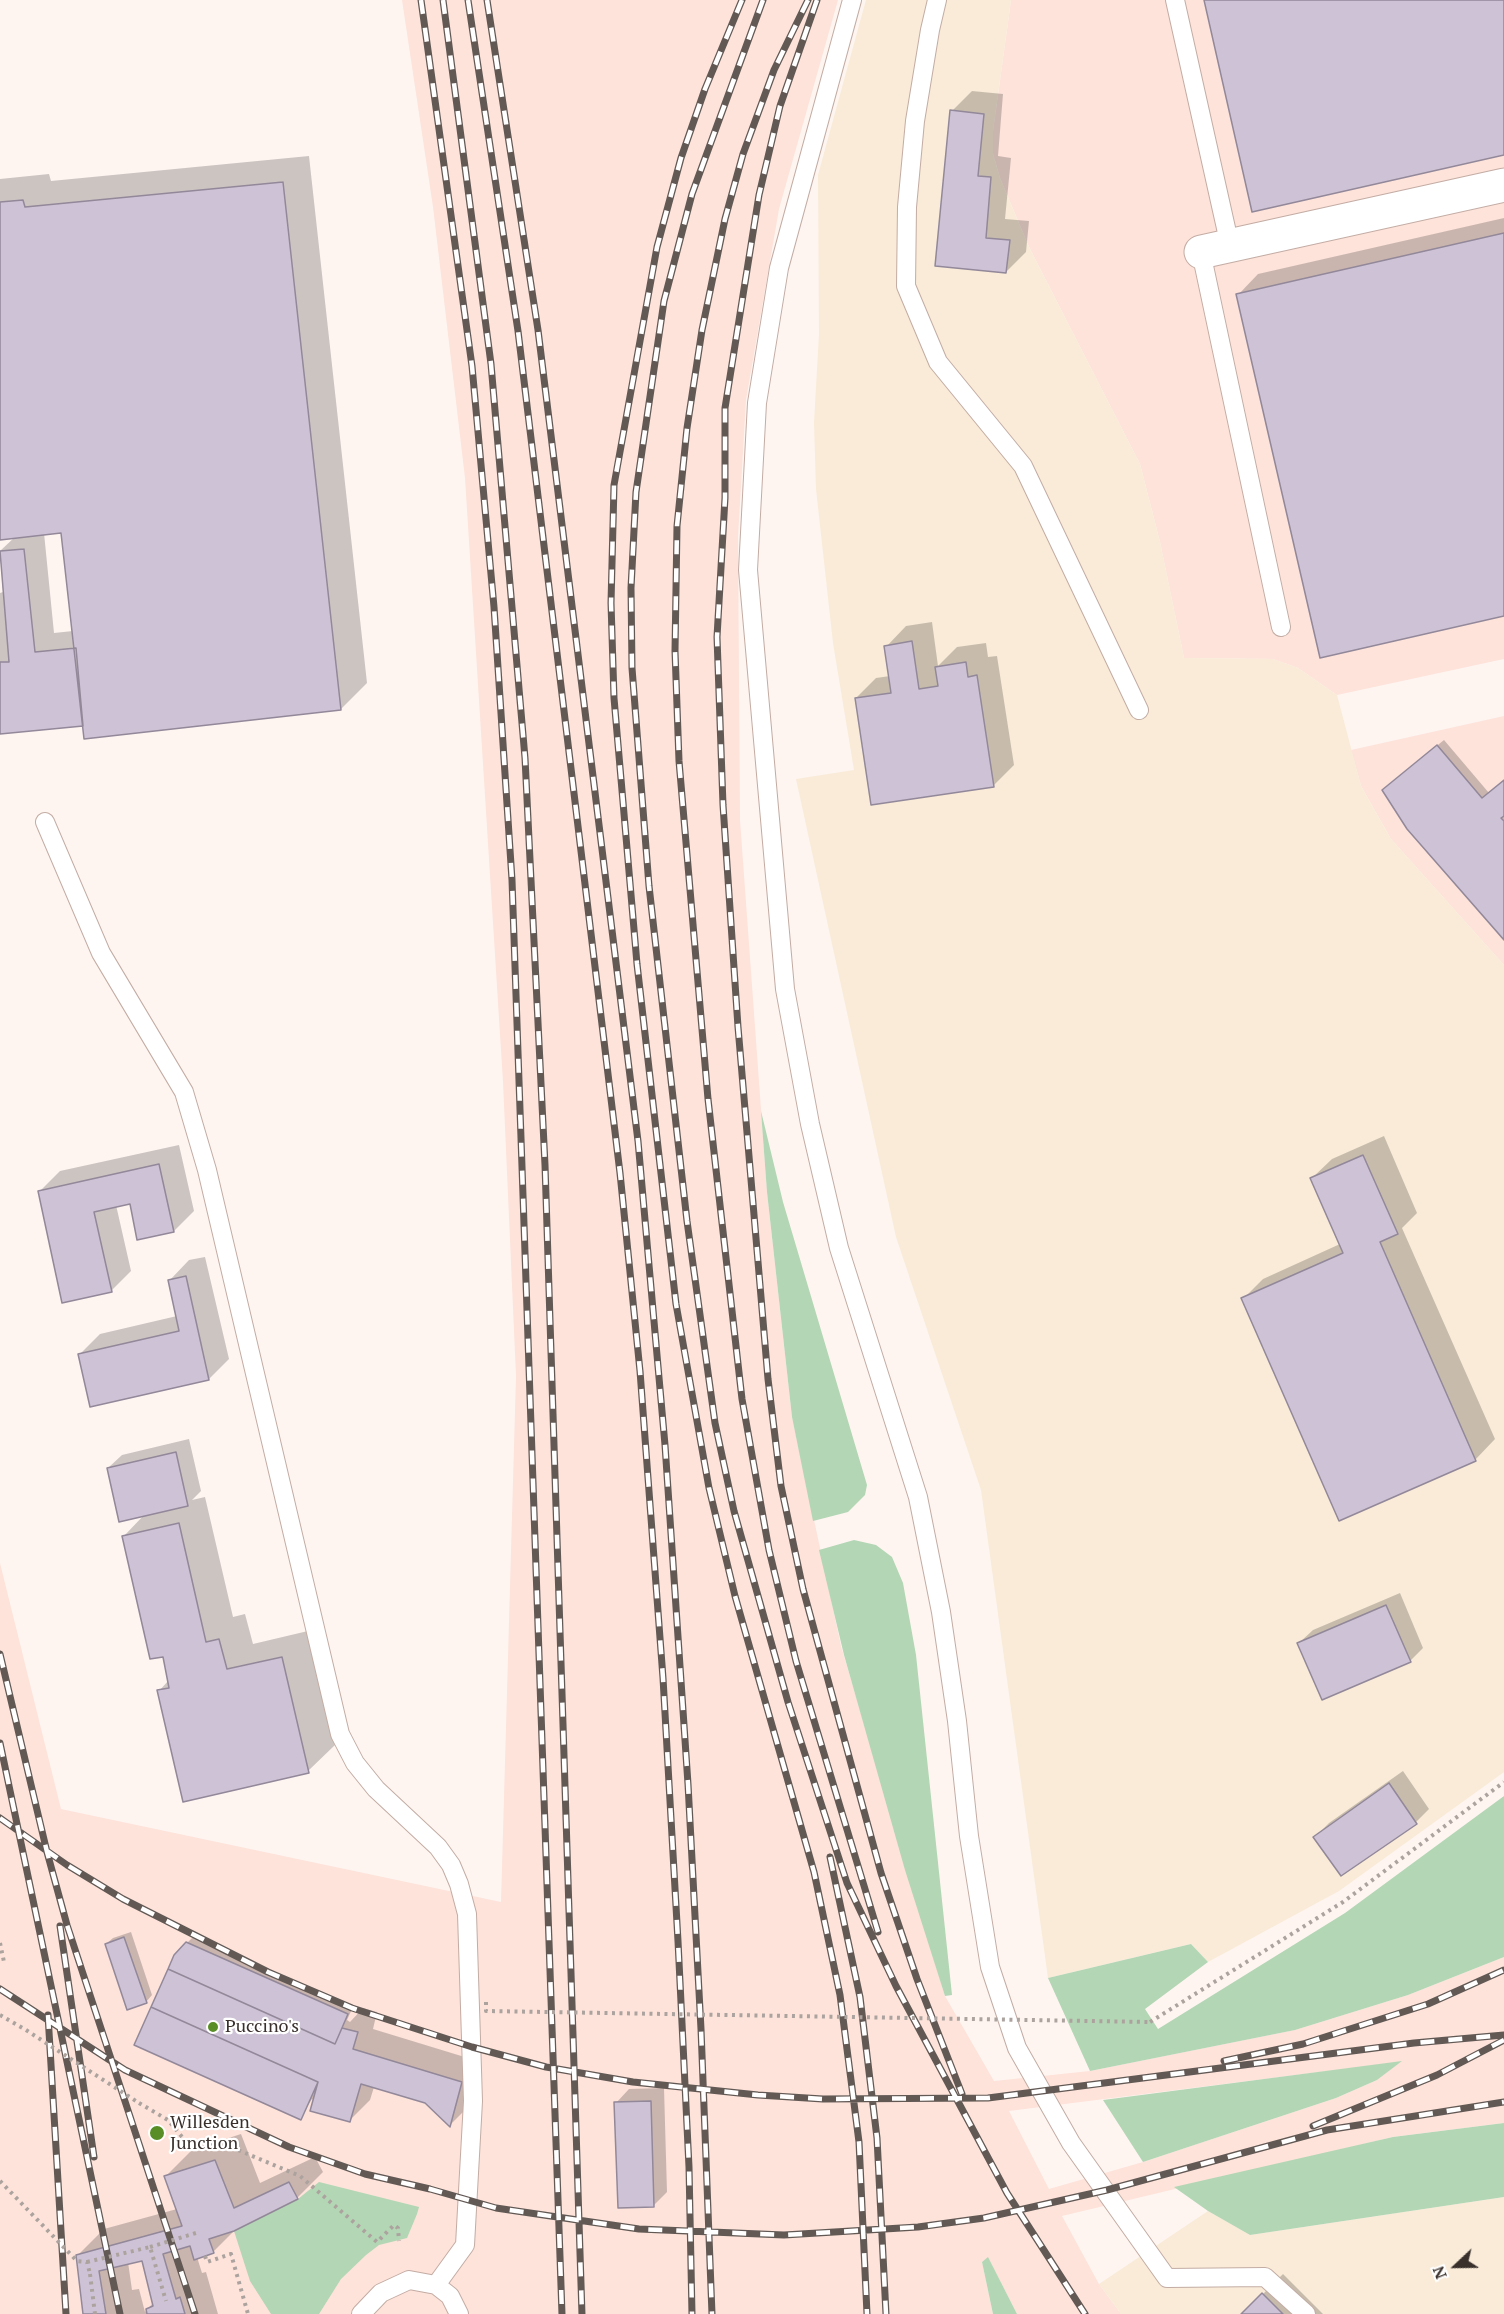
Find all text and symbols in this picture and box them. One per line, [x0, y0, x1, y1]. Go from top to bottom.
place label: Puccino's [225, 2016, 299, 2038]
marker: Puccino's [206, 2020, 220, 2034]
place label: Willesden Junction [170, 2112, 250, 2154]
marker: Willesden Junction [148, 2124, 166, 2142]
north arrow [1426, 2236, 1486, 2296]
text: N [1427, 2263, 1452, 2282]

